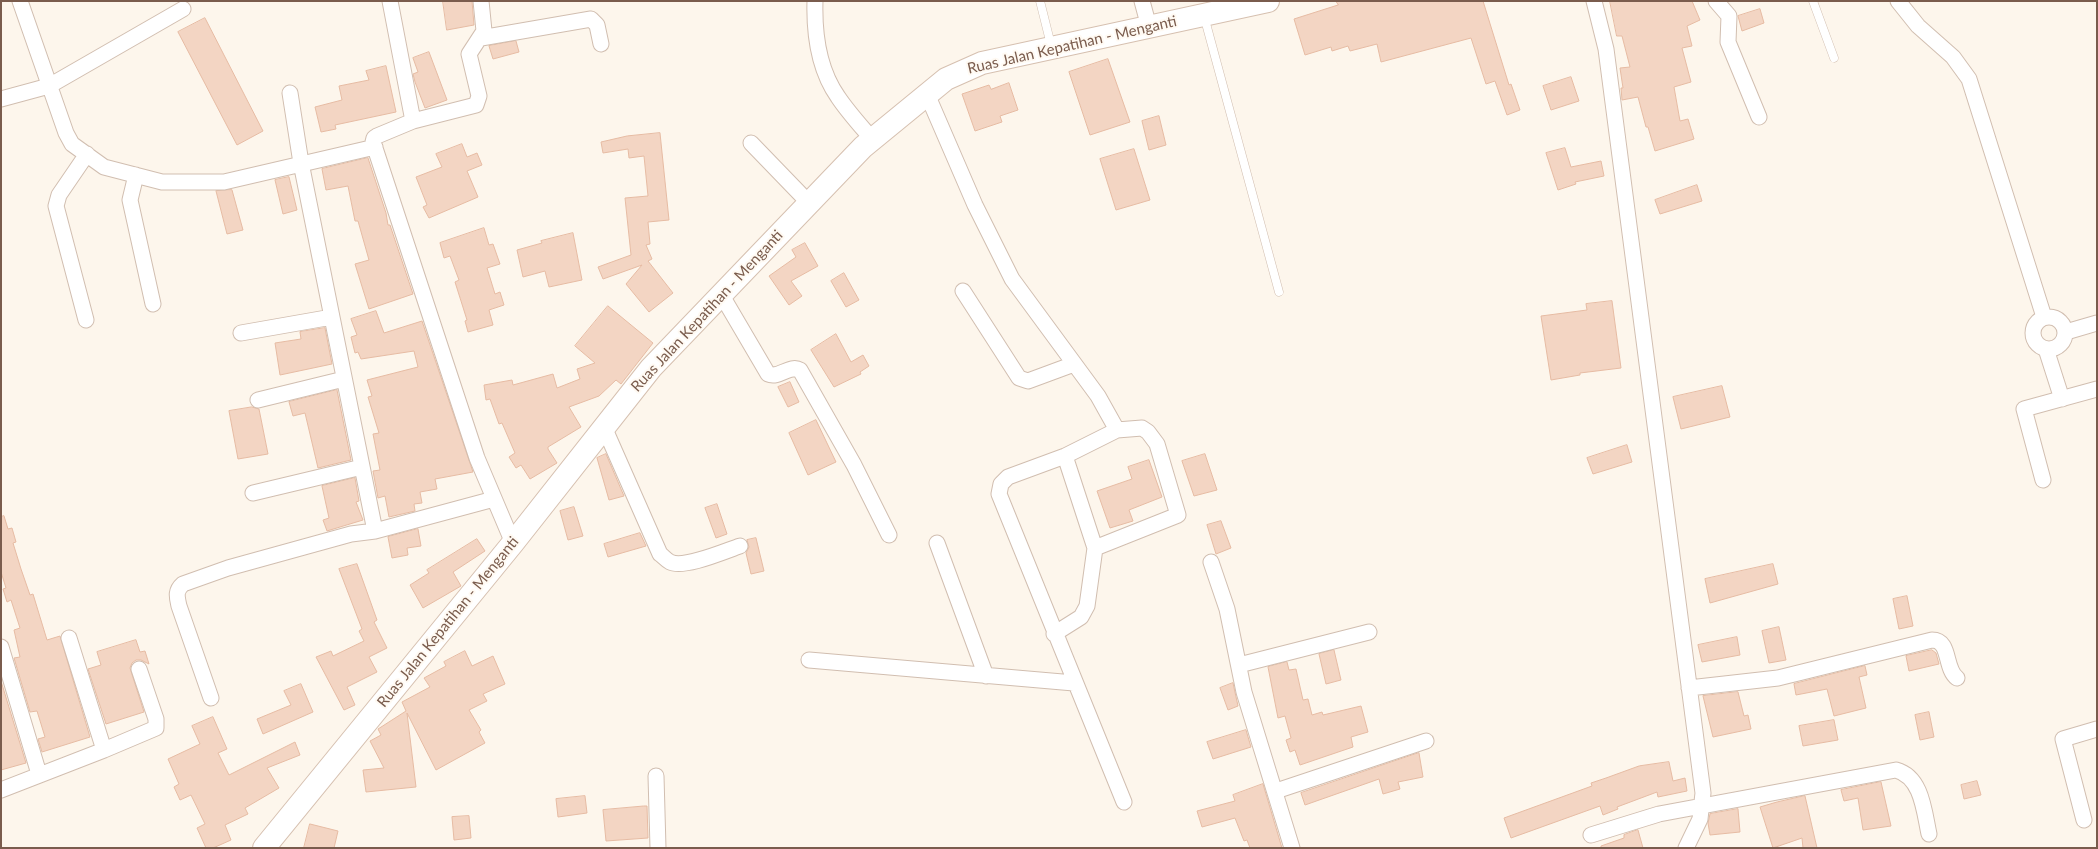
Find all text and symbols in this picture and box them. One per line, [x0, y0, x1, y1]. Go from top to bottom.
street label: Ruas Jalan Kepatihan - Menganti [966, 12, 1178, 78]
street label: Ruas Jalan Kepatihan - Menganti [627, 226, 787, 396]
street label: Ruas Jalan Kepatihan - Menganti [374, 533, 522, 711]

